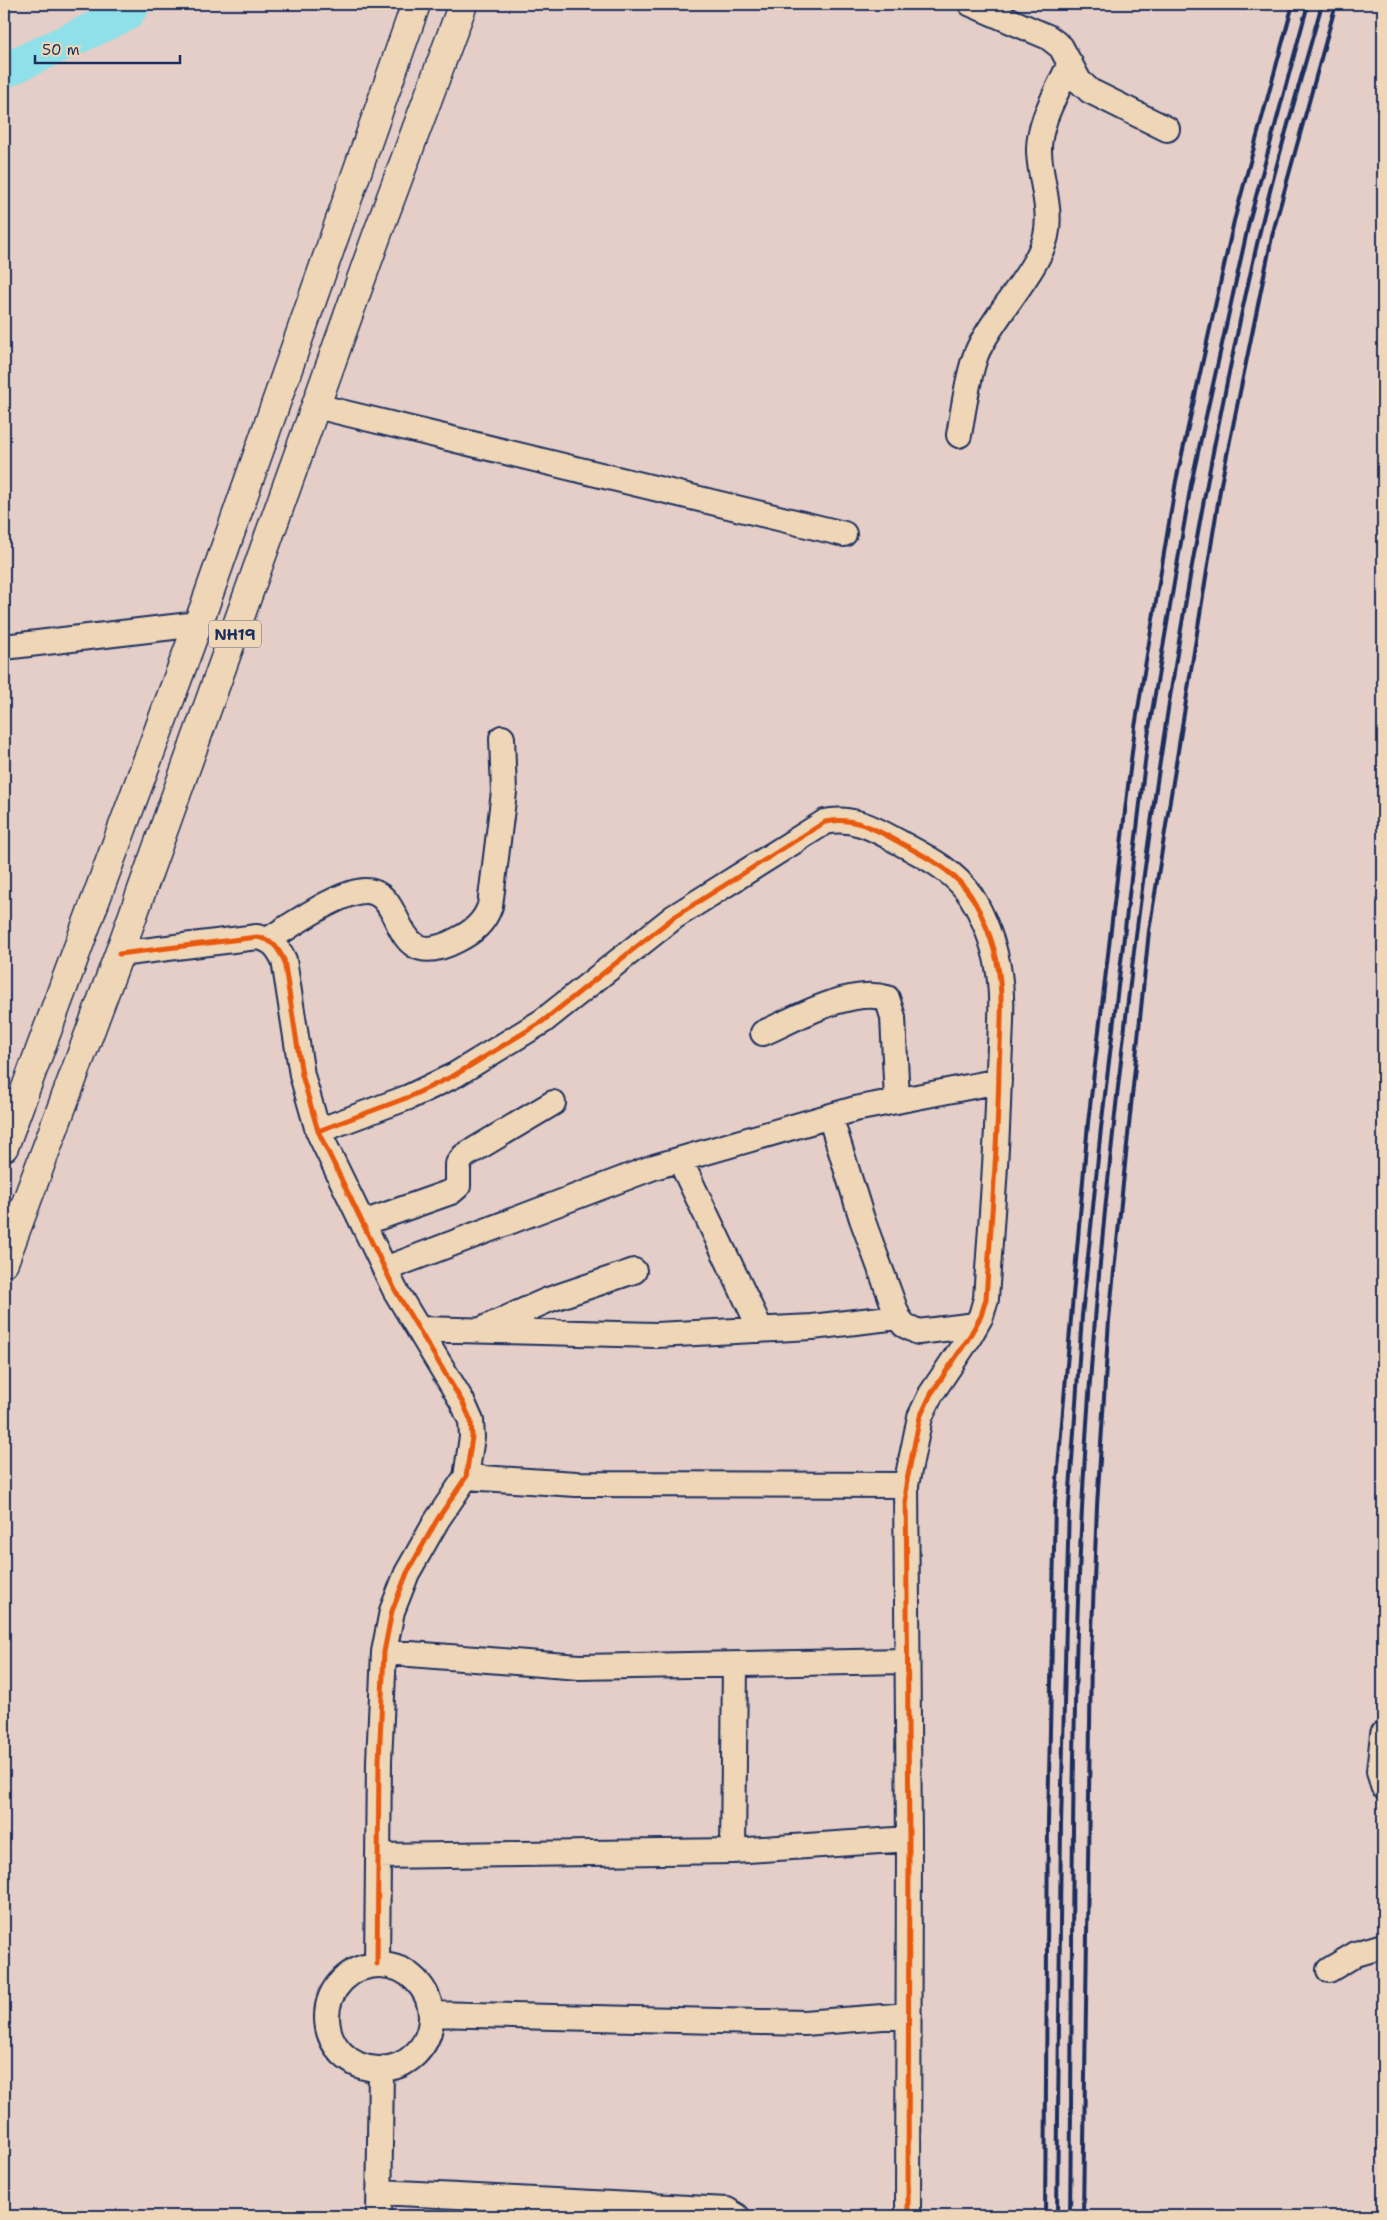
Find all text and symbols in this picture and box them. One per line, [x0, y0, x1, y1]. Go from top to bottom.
scale bar [35, 32, 180, 64]
text: 50 m [42, 40, 80, 60]
road number: NH19 [209, 620, 261, 648]

